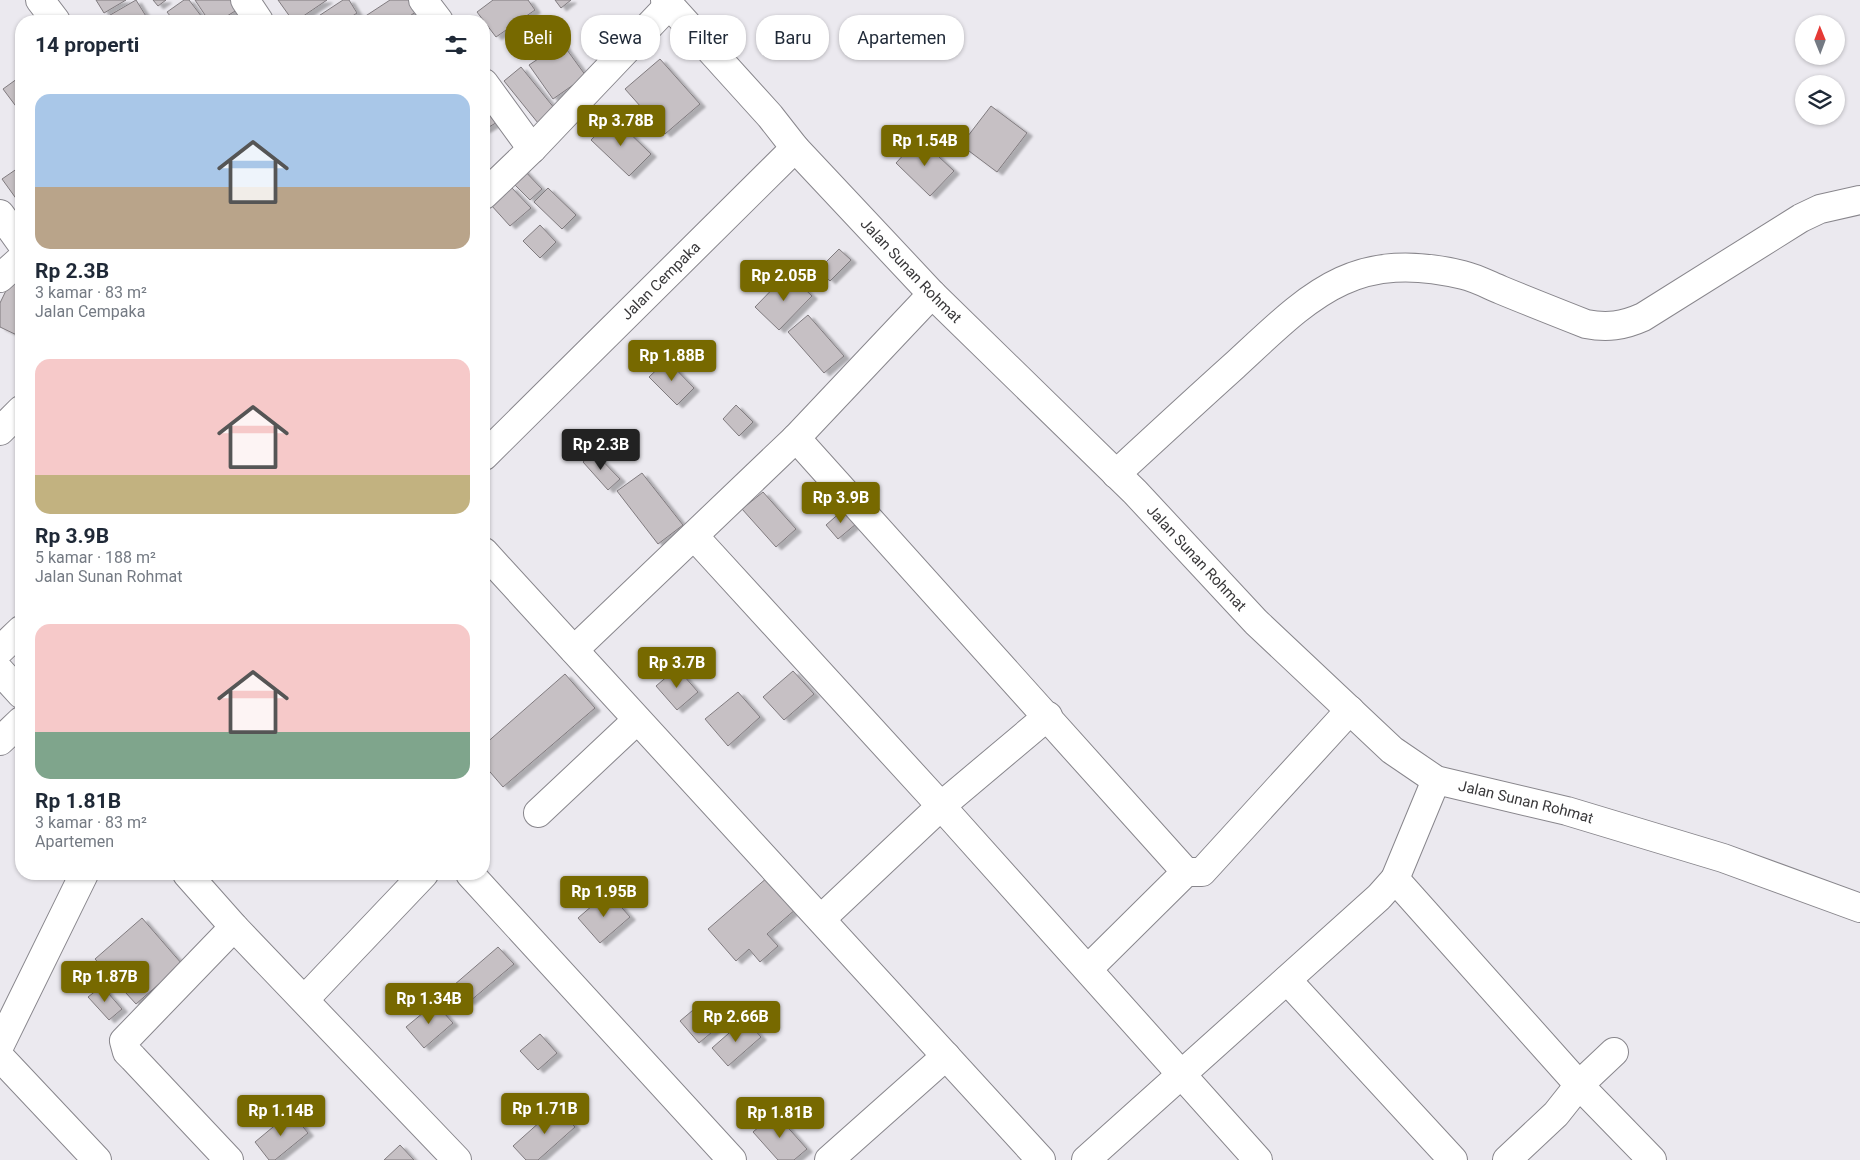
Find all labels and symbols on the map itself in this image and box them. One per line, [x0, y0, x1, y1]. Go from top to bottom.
north arrow [1795, 15, 1845, 65]
pin: Rp 3.78B [569, 104, 673, 147]
pin: Rp 1.54B [873, 124, 977, 167]
street label: Jalan Sunan Rohmat [857, 215, 965, 327]
street label: Jalan Cempaka [618, 238, 704, 324]
pin: Rp 2.05B [732, 260, 836, 302]
pin: Rp 1.88B [620, 340, 724, 382]
pin: Rp 2.3B [555, 428, 647, 471]
pin: Rp 3.9B [795, 482, 887, 524]
street label: Jalan Sunan Rohmat [1143, 501, 1250, 615]
pin: Rp 3.7B [631, 646, 723, 689]
street label: Jalan Sunan Rohmat [1457, 777, 1596, 827]
pin: Rp 1.95B [552, 876, 656, 918]
pin: Rp 1.87B [53, 960, 157, 1003]
pin: Rp 1.34B [377, 982, 481, 1025]
pin: Rp 2.66B [684, 1000, 788, 1043]
pin: Rp 1.71B [493, 1092, 597, 1135]
pin: Rp 1.14B [229, 1094, 333, 1137]
pin: Rp 1.81B [728, 1096, 832, 1139]

